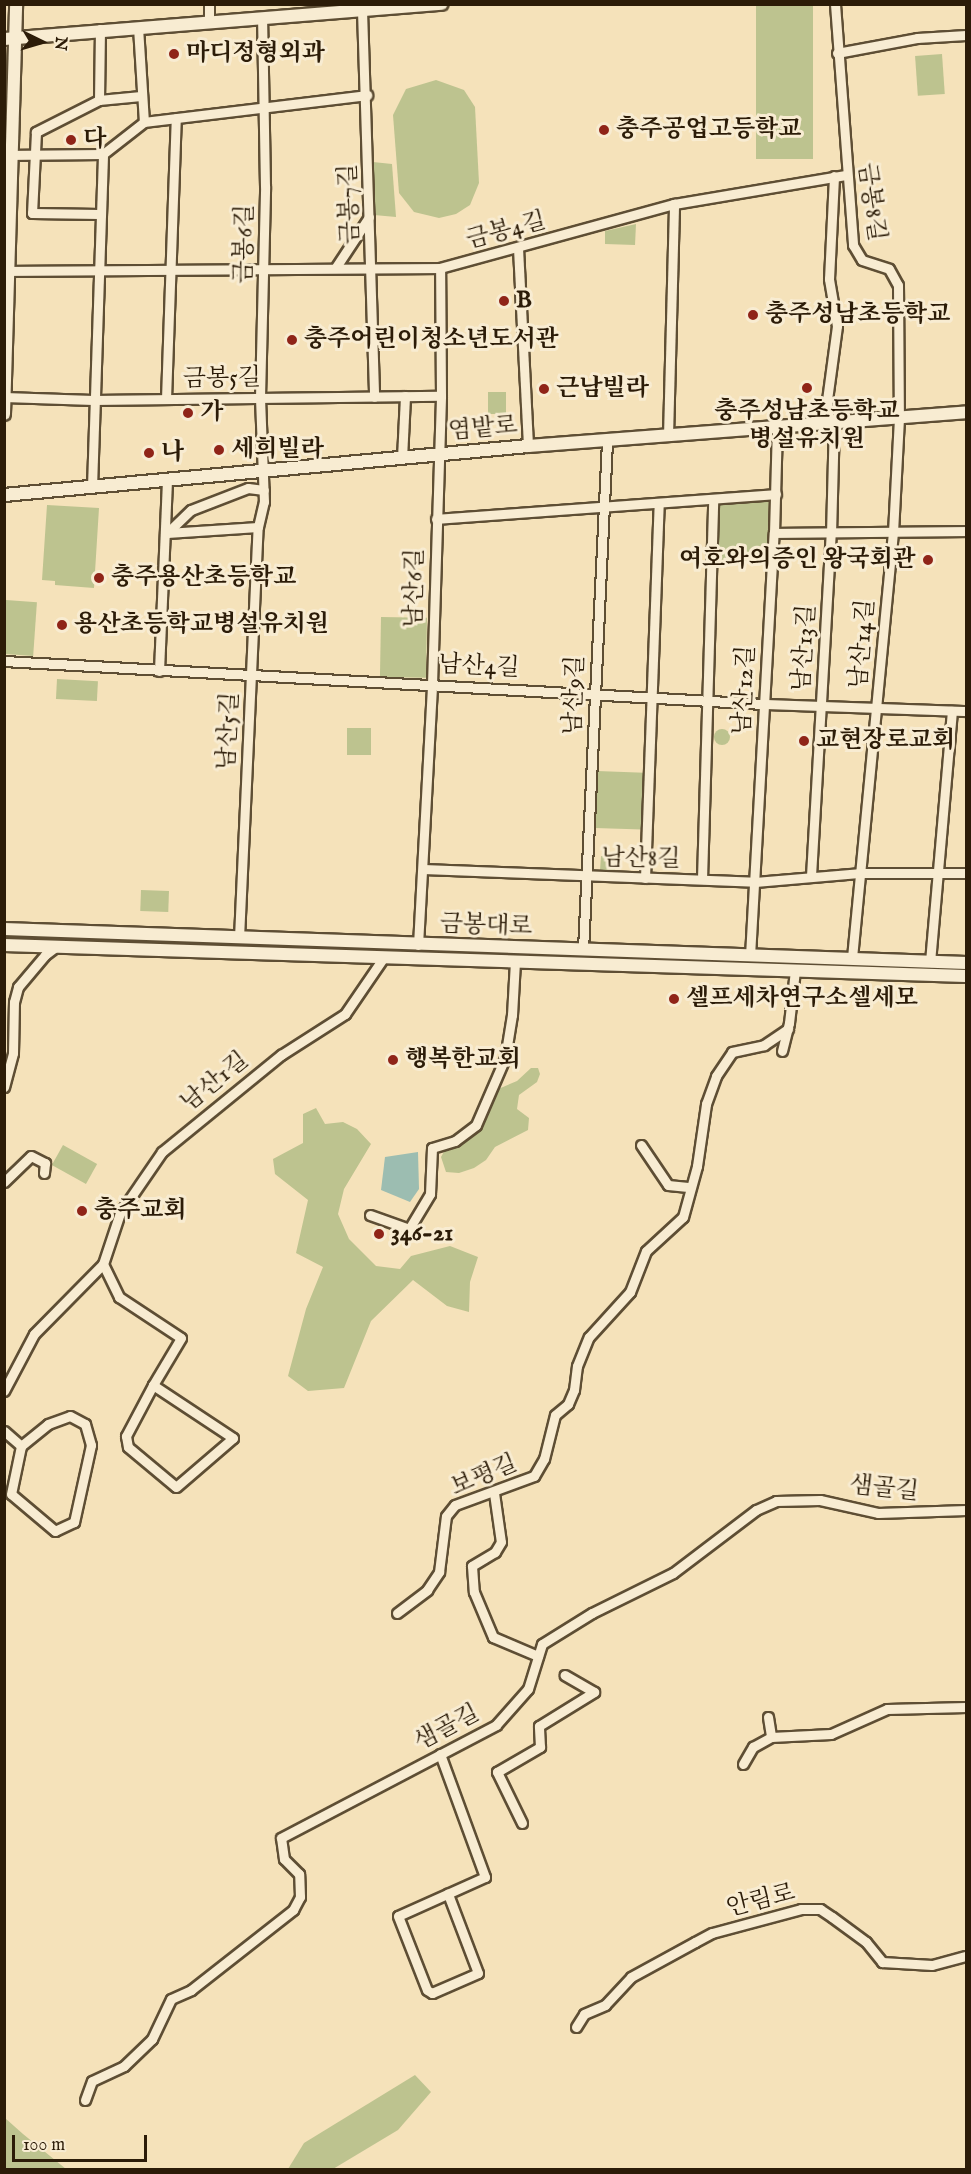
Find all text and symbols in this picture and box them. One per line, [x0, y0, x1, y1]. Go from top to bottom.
north arrow [12, 12, 72, 72]
text: N [49, 36, 70, 51]
place label: 마디정형외과 [186, 40, 325, 68]
marker: 마디정형외과 [167, 47, 181, 61]
place label: 충주공업고등학교 [616, 116, 801, 144]
marker: 충주공업고등학교 [597, 123, 611, 137]
place label: 다 [83, 126, 106, 154]
marker: 다 [64, 133, 78, 147]
street label: 금봉8길 [851, 161, 891, 243]
street label: 금봉7길 [334, 163, 366, 245]
street label: 금봉6길 [230, 204, 260, 284]
street label: 금봉4길 [463, 207, 549, 255]
place label: B [516, 287, 532, 315]
marker: B [497, 294, 511, 308]
place label: 충주성남초등학교 [765, 301, 950, 329]
marker: 충주성남초등학교 [746, 308, 760, 322]
place label: 충주어린이청소년도서관 [304, 326, 559, 354]
marker: 충주어린이청소년도서관 [285, 333, 299, 347]
street label: 금봉5길 [183, 364, 261, 394]
place label: 근남빌라 [556, 375, 649, 403]
marker: 충주성남초등학교 병설유치원 [800, 381, 814, 395]
marker: 근남빌라 [537, 382, 551, 396]
place label: 충주성남초등학교 병설유치원 [714, 398, 900, 454]
place label: 가 [200, 399, 223, 427]
marker: 가 [181, 406, 195, 420]
street label: 염밭로 [447, 412, 519, 446]
place label: 세희빌라 [231, 436, 324, 464]
place label: 나 [161, 439, 184, 467]
marker: 세희빌라 [212, 443, 226, 457]
marker: 나 [142, 446, 156, 460]
place label: 여호와의증인 왕국회관 [679, 546, 916, 574]
street label: 남산6길 [400, 548, 430, 628]
marker: 여호와의증인 왕국회관 [921, 553, 935, 567]
place label: 충주용산초등학교 [111, 564, 296, 592]
marker: 충주용산초등학교 [92, 571, 106, 585]
street label: 남산14길 [845, 598, 881, 690]
street label: 남산13길 [788, 603, 822, 693]
place label: 용산초등학교병설유치원 [74, 611, 329, 639]
marker: 용산초등학교병설유치원 [55, 618, 69, 632]
street label: 남산12길 [728, 644, 762, 736]
street label: 남산4길 [438, 650, 520, 684]
street label: 남산9길 [559, 655, 591, 735]
street label: 남산5길 [213, 691, 245, 771]
place label: 교현장로교회 [816, 727, 955, 755]
marker: 교현장로교회 [797, 734, 811, 748]
street label: 남산8길 [601, 844, 681, 874]
street label: 금봉대로 [439, 910, 533, 942]
place label: 셀프세차연구소셀세모 [686, 985, 918, 1013]
marker: 셀프세차연구소셀세모 [667, 992, 681, 1006]
street label: 남산1길 [175, 1046, 255, 1118]
place label: 행복한교회 [405, 1046, 521, 1074]
marker: 행복한교회 [386, 1053, 400, 1067]
place label: 충주교회 [94, 1197, 187, 1225]
marker: 충주교회 [75, 1204, 89, 1218]
place label: 346-21 [391, 1220, 453, 1248]
marker: 346-21 [372, 1227, 386, 1241]
street label: 보평길 [446, 1449, 522, 1503]
street label: 샘골길 [848, 1471, 920, 1507]
street label: 샘골길 [410, 1699, 484, 1757]
street label: 안림로 [724, 1879, 798, 1923]
scale bar [15, 2123, 150, 2161]
text: 100 m [23, 2134, 65, 2157]

